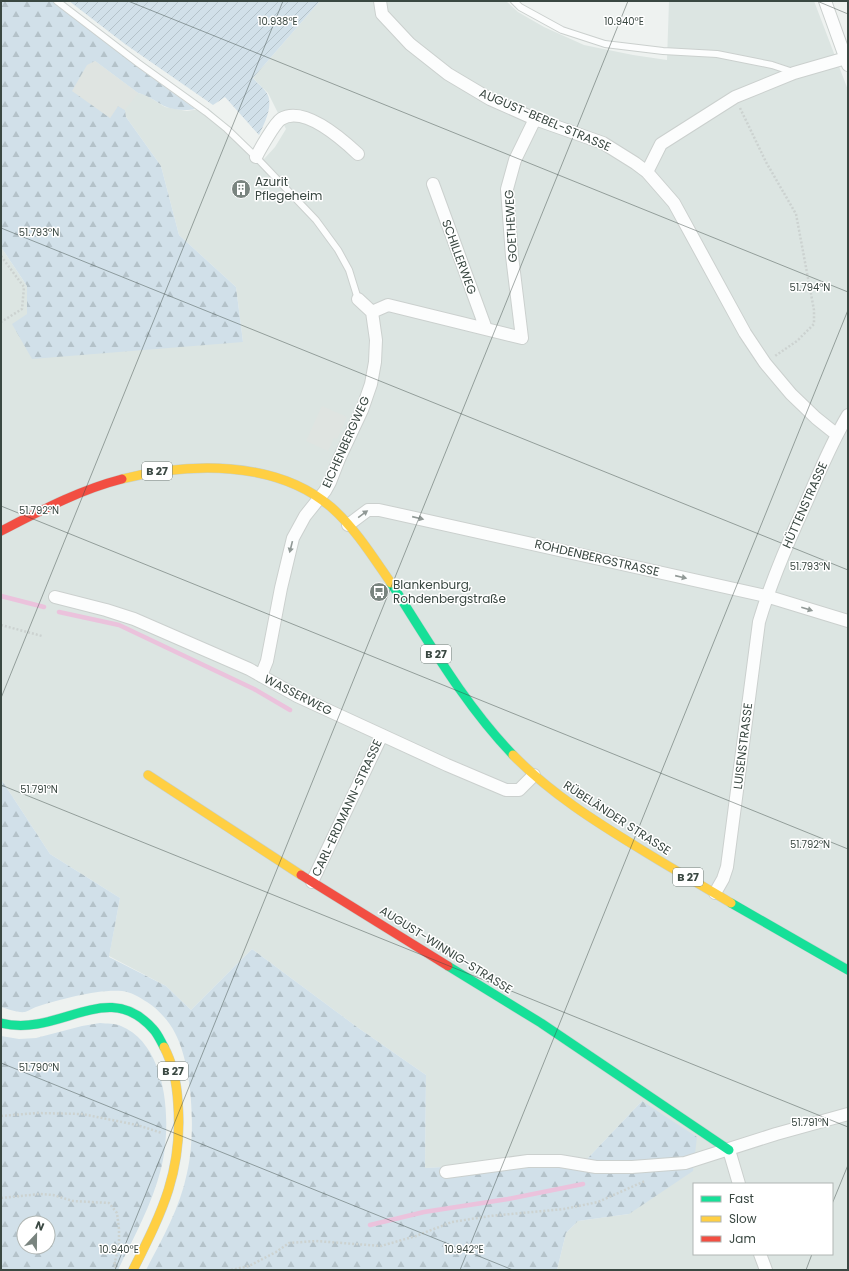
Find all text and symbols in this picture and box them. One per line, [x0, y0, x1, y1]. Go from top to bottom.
text: 10.938°E [258, 14, 298, 29]
text: 10.940°E [604, 14, 644, 29]
street label: AUGUST-BEBEL-STRASSE [477, 84, 614, 155]
place label: Azurit Pflegeheim [255, 173, 322, 204]
building icon: Azurit Pflegeheim [230, 178, 252, 200]
street label: GOETHEWEG [500, 189, 521, 263]
street label: SCHILLERWEG [438, 217, 481, 297]
text: 51.793°N [19, 225, 59, 240]
text: 51.794°N [790, 280, 830, 295]
street label: EICHENBERGWEG [318, 393, 373, 490]
street label: HÜTTENSTRASSE [778, 459, 831, 551]
road number: B 27 [142, 462, 172, 480]
text: 51.792°N [19, 503, 59, 518]
one-way arrow [357, 510, 368, 518]
one-way arrow [411, 516, 424, 522]
street label: ROHDENBERGSTRASSE [533, 535, 661, 580]
one-way arrow [288, 541, 294, 554]
text: 51.793°N [790, 559, 830, 574]
one-way arrow [675, 575, 687, 581]
place label: Blankenburg, Rohdenbergstraße [393, 576, 506, 607]
bus stop icon: Blankenburg, Rohdenbergstraße [368, 581, 390, 603]
one-way arrow [801, 606, 813, 612]
road number: B 27 [421, 645, 451, 663]
street label: WASSERWEG [261, 670, 335, 719]
street label: LUISENSTRASSE [729, 702, 756, 790]
street label: CARL-ERDMANN-STRASSE [307, 736, 386, 879]
street label: RÜBELÄNDER STRASSE [560, 776, 674, 859]
text: 51.791°N [20, 782, 58, 797]
text: 51.792°N [790, 837, 830, 852]
road number: B 27 [673, 868, 703, 886]
street label: AUGUST-WINNIG-STRASSE [377, 902, 516, 997]
text: 51.790°N [19, 1060, 59, 1075]
road number: B 27 [158, 1062, 188, 1080]
text: 51.791°N [791, 1115, 829, 1130]
legend [693, 1183, 833, 1255]
text: Fast [729, 1190, 754, 1207]
text: Slow [729, 1210, 757, 1227]
north arrow [16, 1215, 56, 1255]
text: N [33, 1217, 47, 1235]
text: Jam [729, 1230, 756, 1247]
text: 10.940°E [99, 1242, 139, 1257]
text: 10.942°E [444, 1242, 484, 1257]

